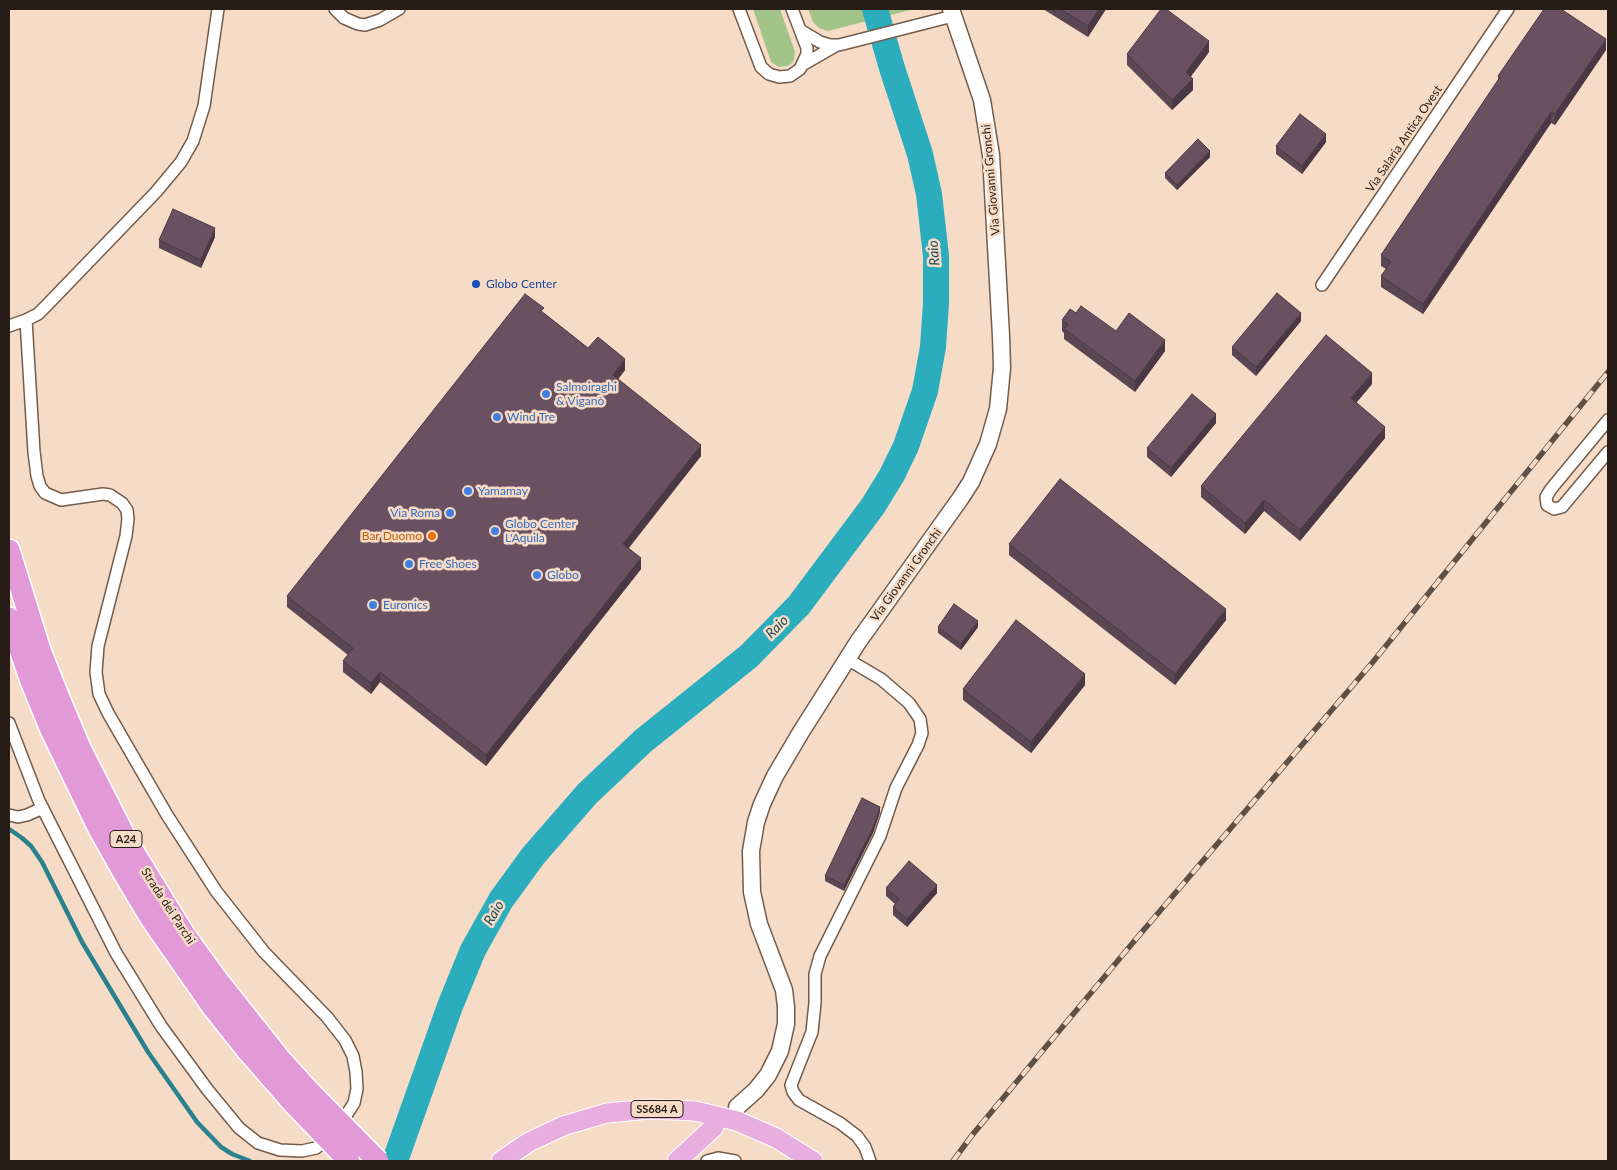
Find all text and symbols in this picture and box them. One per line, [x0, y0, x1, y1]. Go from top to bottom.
street label: Via Salaria Antica Ovest [1363, 83, 1445, 195]
street label: Via Giovanni Gronchi [979, 124, 1003, 236]
water label: Raio [925, 240, 943, 266]
place label: Globo Center [486, 277, 557, 291]
marker: Globo Center [470, 278, 482, 290]
place label: Salmoiraghi & Viganò [556, 380, 617, 408]
marker: Salmoiraghi & Viganò [540, 388, 552, 400]
place label: Wind Tre [507, 410, 555, 424]
marker: Wind Tre [491, 411, 503, 423]
place label: Yamamay [478, 484, 528, 498]
marker: Yamamay [462, 485, 474, 497]
place label: Via Roma [390, 506, 440, 520]
marker: Via Roma [444, 507, 456, 519]
place label: Globo Center L'Aquila [505, 517, 576, 545]
marker: Globo Center L'Aquila [489, 525, 501, 537]
street label: Via Giovanni Gronchi [867, 526, 945, 624]
place label: Bar Duomo [362, 529, 422, 543]
marker: Bar Duomo [426, 530, 438, 542]
place label: Free Shoes [419, 557, 477, 571]
marker: Free Shoes [403, 558, 415, 570]
place label: Globo [547, 568, 579, 582]
marker: Globo [531, 569, 543, 581]
place label: Euronics [383, 598, 428, 612]
marker: Euronics [367, 599, 379, 611]
water label: Raio [762, 612, 792, 642]
road number: A24 [110, 831, 142, 848]
street label: Strada dei Parchi [138, 865, 198, 947]
water label: Raio [480, 898, 508, 928]
road number: SS684 A [631, 1100, 683, 1118]

